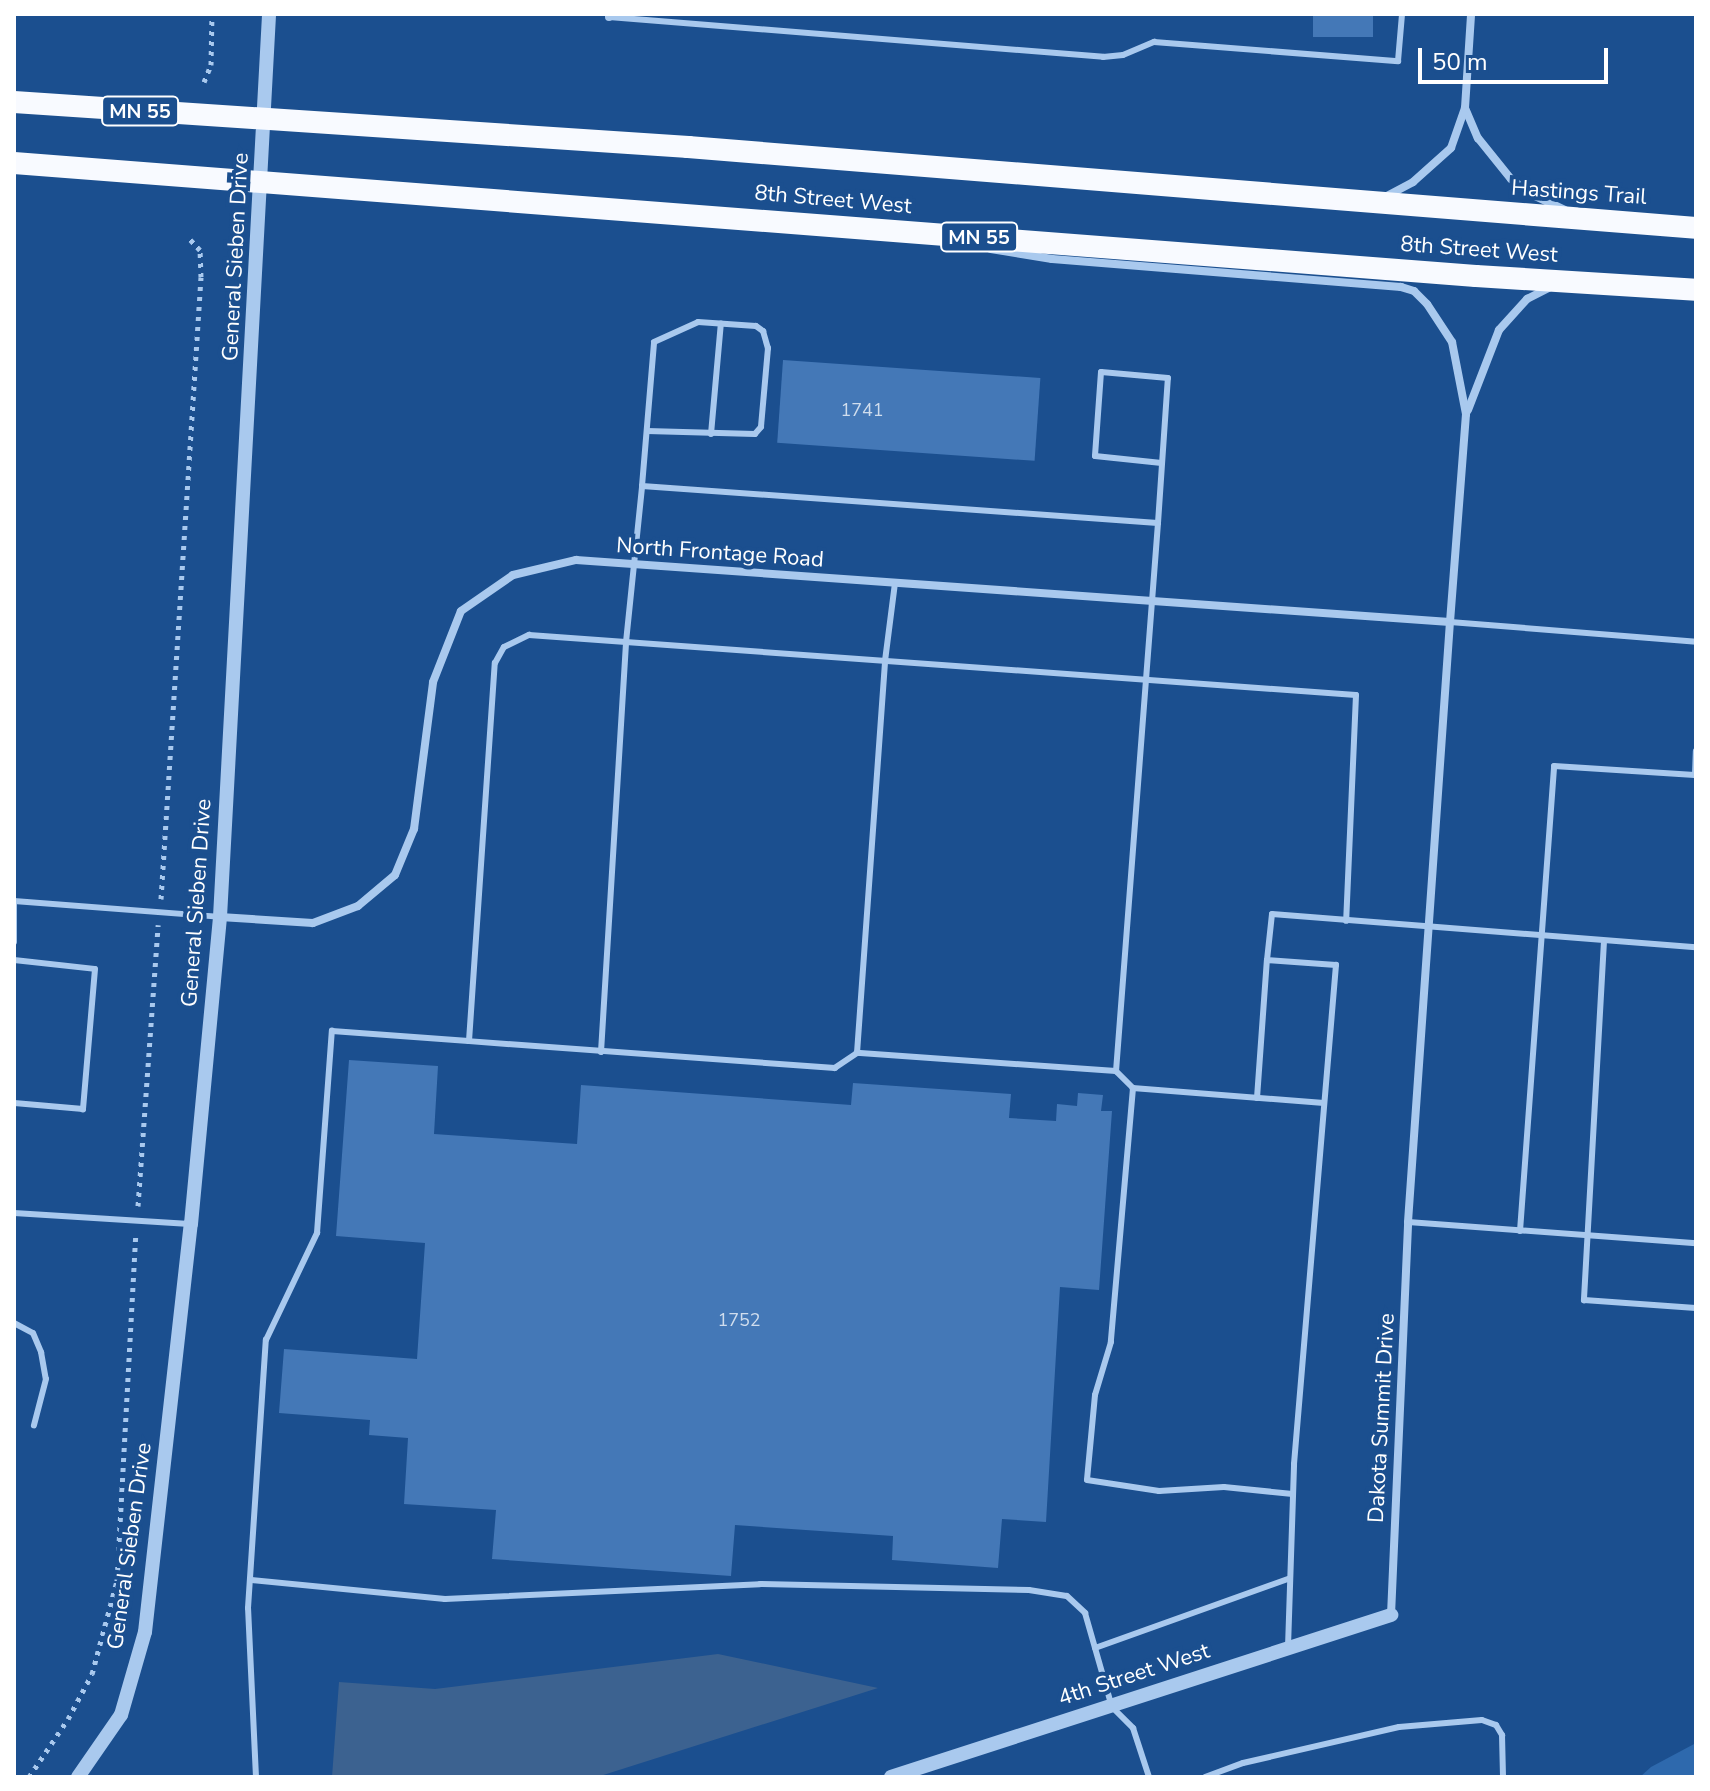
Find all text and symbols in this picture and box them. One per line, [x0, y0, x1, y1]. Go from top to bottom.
scale bar [1422, 32, 1612, 82]
text: 50 m [1432, 46, 1488, 78]
road number: MN 55 [100, 95, 180, 127]
street label: General Sieben Drive [217, 152, 255, 362]
street label: Hastings Trail [1510, 175, 1648, 211]
street label: 8th Street West [753, 180, 913, 220]
road number: MN 55 [939, 221, 1019, 253]
street label: 8th Street West [1400, 231, 1558, 269]
house number: 1741 [840, 399, 884, 421]
street label: North Frontage Road [615, 533, 825, 573]
street label: General Sieben Drive [177, 798, 217, 1008]
house number: 1752 [717, 1309, 761, 1331]
street label: Dakota Summit Drive [1363, 1312, 1401, 1524]
street label: General Sieben Drive [102, 1441, 158, 1651]
street label: 4th Street West [1055, 1638, 1213, 1712]

